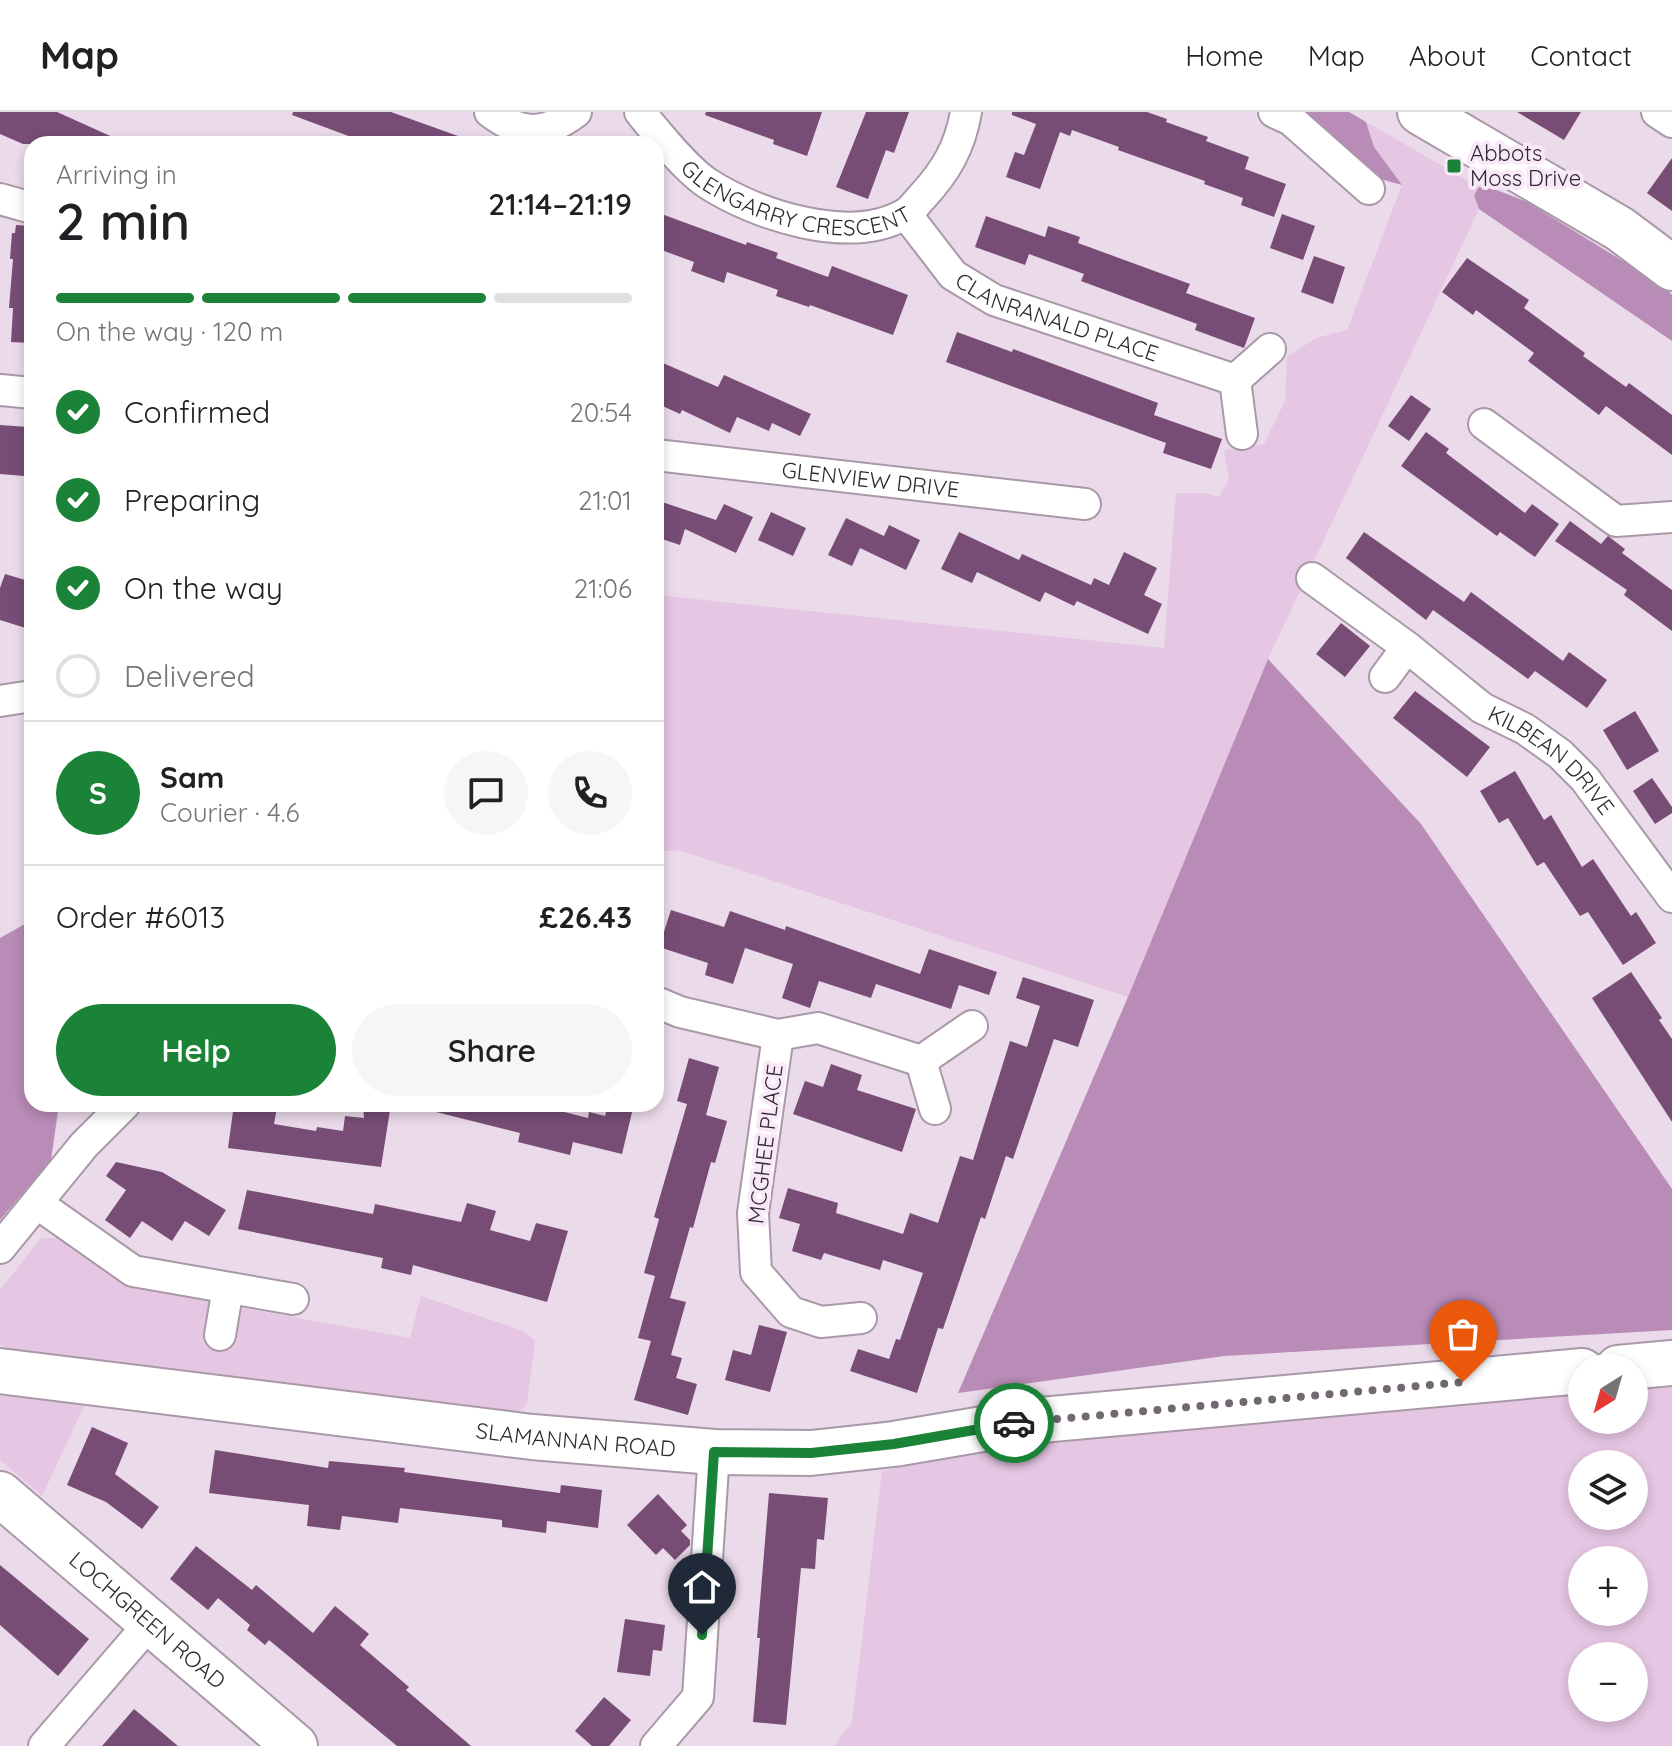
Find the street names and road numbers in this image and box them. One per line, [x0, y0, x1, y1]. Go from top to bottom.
street label: GLENGARRY CRESCENT [675, 154, 916, 242]
street label: CLANRANALD PLACE [950, 266, 1162, 368]
street label: GLENVIEW DRIVE [780, 455, 961, 504]
street label: KILBEAN DRIVE [1484, 699, 1621, 820]
street label: MCGHEE PLACE [741, 1063, 789, 1225]
street label: SLAMANNAN ROAD [474, 1416, 677, 1463]
street label: LOCHGREEN ROAD [64, 1545, 231, 1695]

